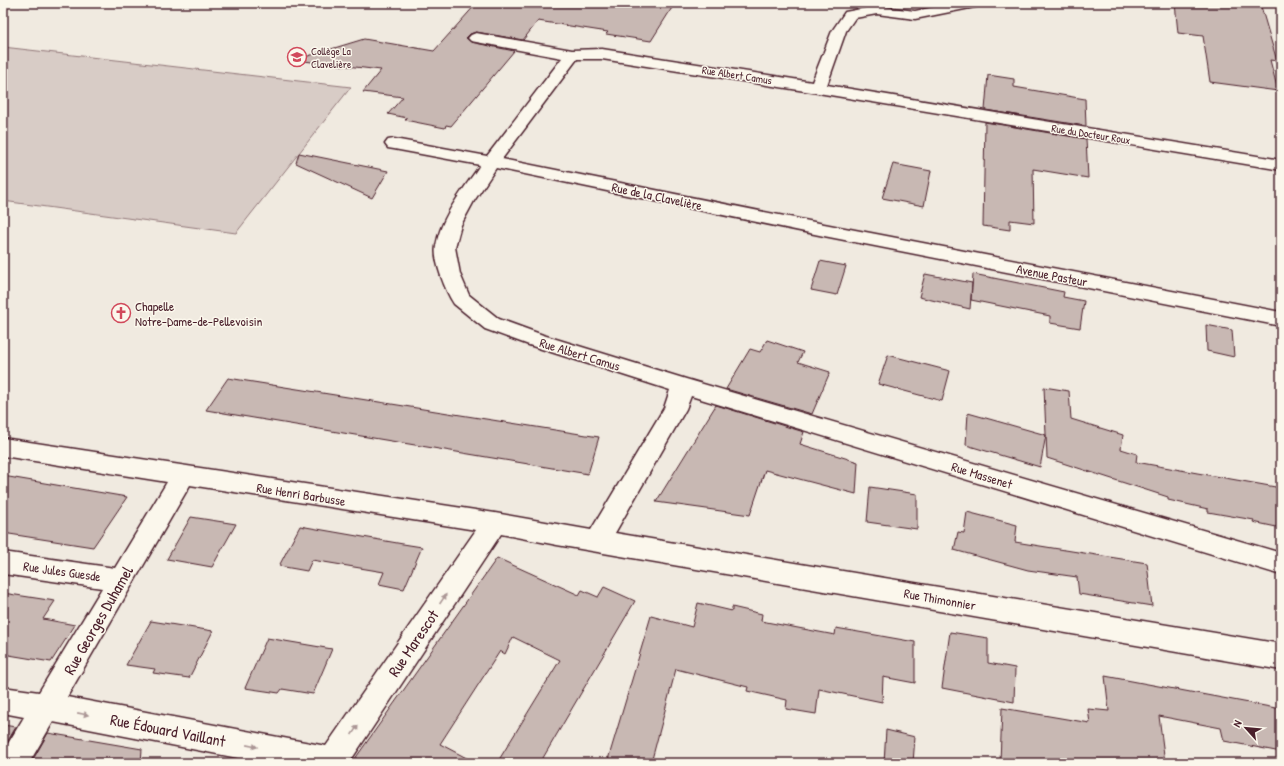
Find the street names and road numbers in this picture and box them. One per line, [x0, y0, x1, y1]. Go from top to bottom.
street label: Rue Albert Camus [701, 63, 773, 87]
street label: Rue du Docteur Roux [1051, 121, 1131, 147]
street label: Rue de la Clavelière [610, 178, 704, 214]
street label: Avenue Pasteur [1015, 259, 1089, 291]
street label: Rue Albert Camus [538, 333, 622, 375]
street label: Rue Massenet [949, 457, 1015, 493]
street label: Rue Henri Barbusse [255, 478, 347, 510]
street label: Rue Jules Guesde [22, 557, 102, 585]
street label: Rue Georges Duhamel [58, 561, 138, 678]
street label: Rue Thimonnier [903, 584, 977, 614]
street label: Rue Marescot [383, 605, 444, 681]
street label: Rue Édouard Vaillant [108, 708, 228, 752]

